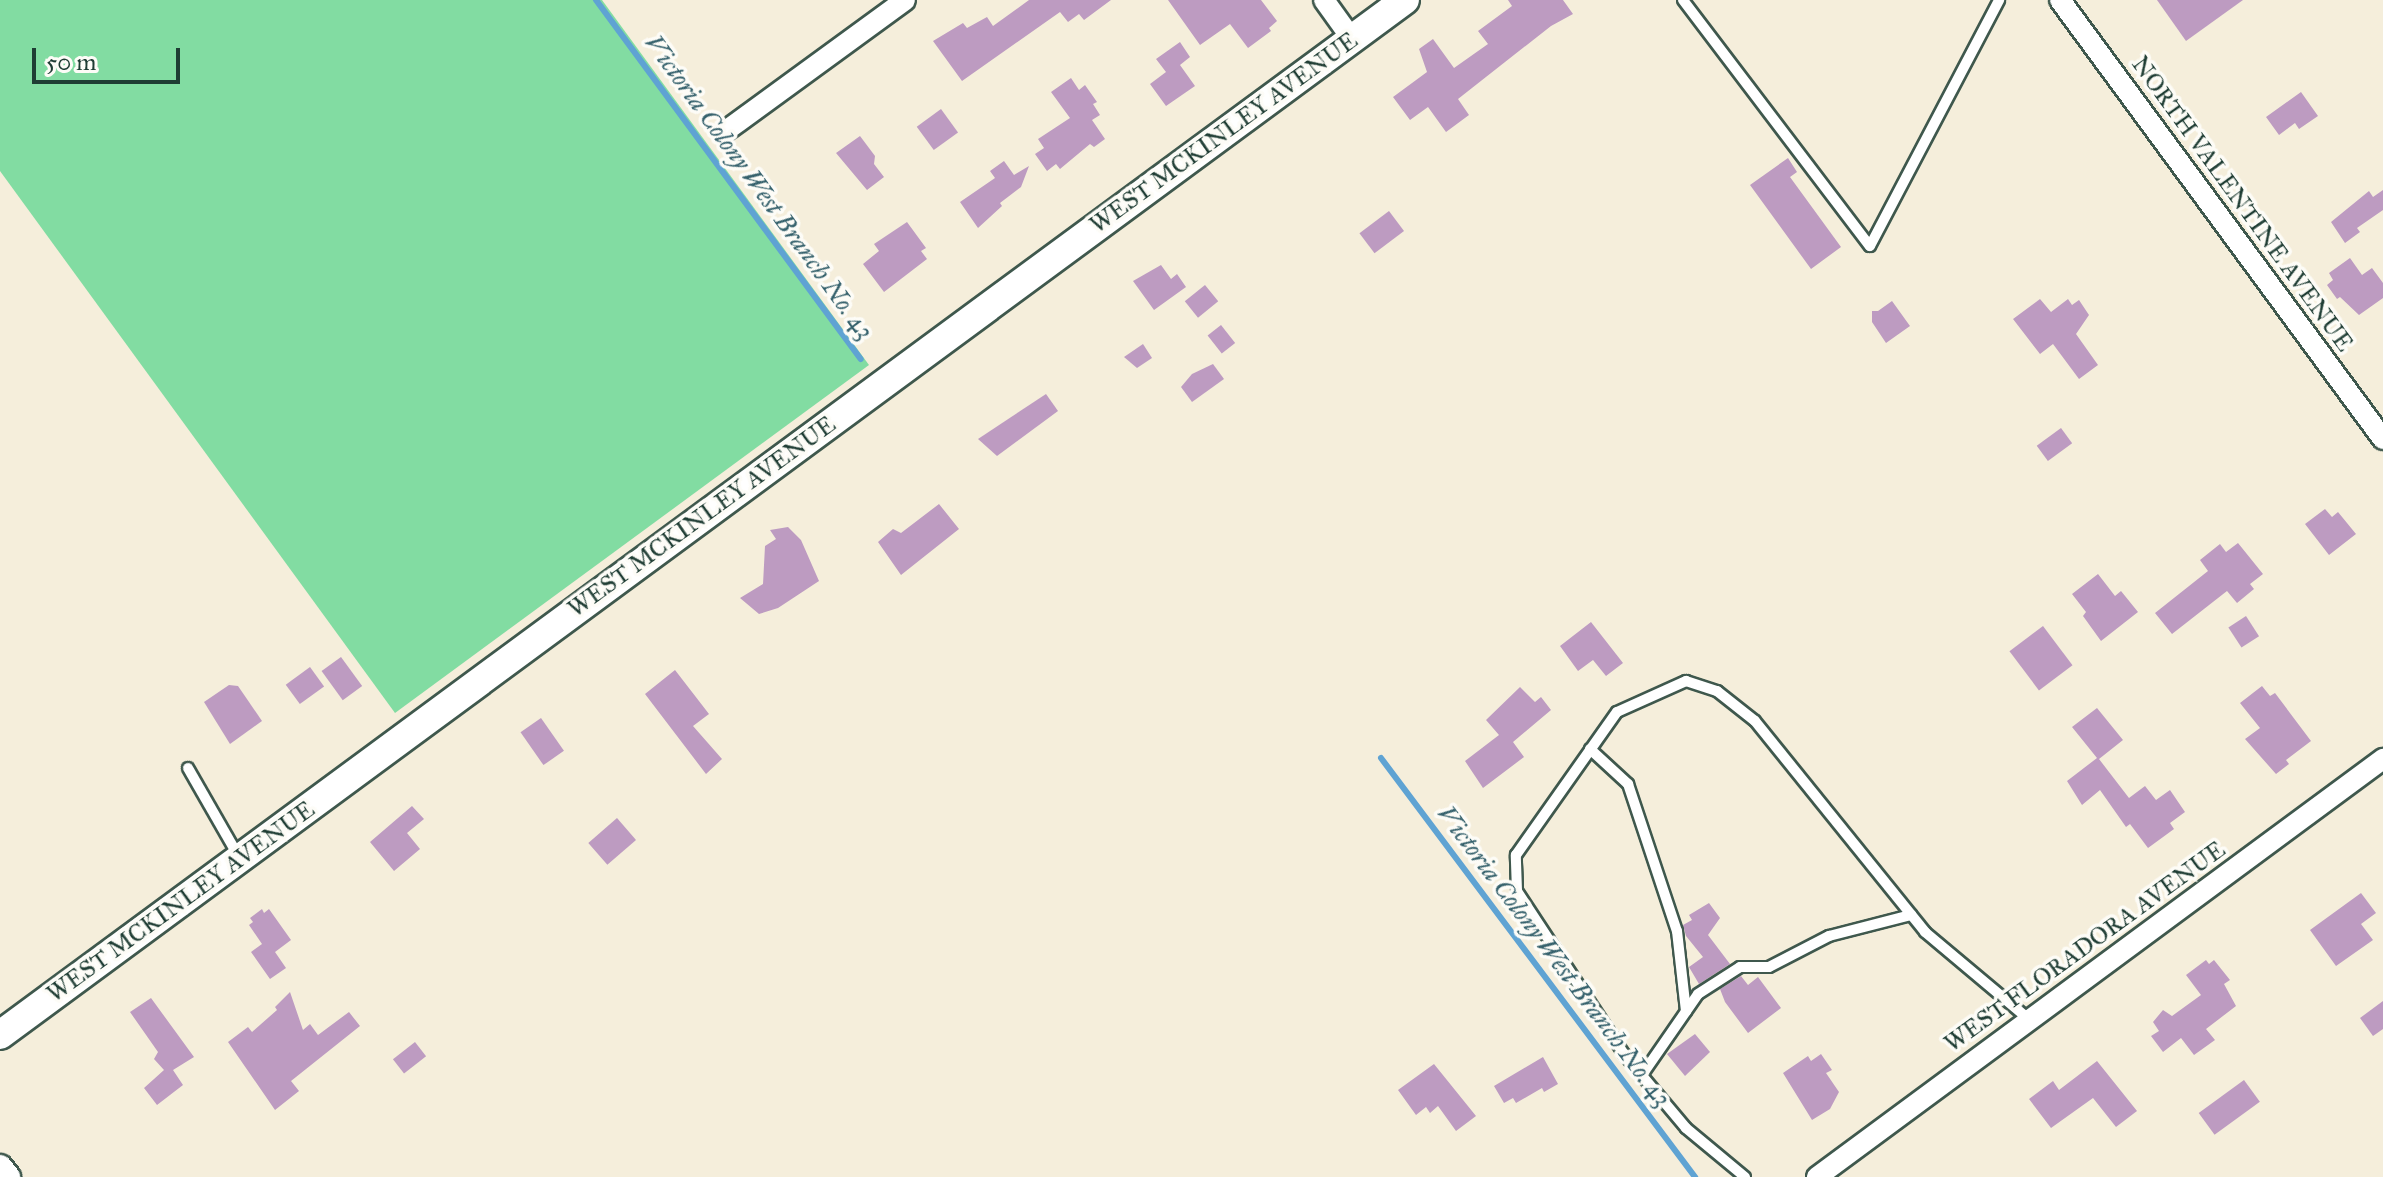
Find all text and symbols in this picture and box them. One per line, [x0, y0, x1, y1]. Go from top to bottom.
street label: WEST MCKINLEY AVENUE [1085, 26, 1363, 240]
water label: Victoria Colony West Branch No. 43 [638, 28, 880, 346]
scale bar [36, 32, 184, 82]
text: 50 m [46, 47, 96, 77]
street label: NORTH VALENTINE AVENUE [2125, 51, 2359, 357]
street label: WEST MCKINLEY AVENUE [563, 410, 841, 624]
street label: WEST MCKINLEY AVENUE [42, 795, 320, 1009]
water label: Victoria Colony West Branch No. 43 [1430, 799, 1678, 1113]
street label: WEST FLORADORA AVENUE [1939, 835, 2231, 1059]

